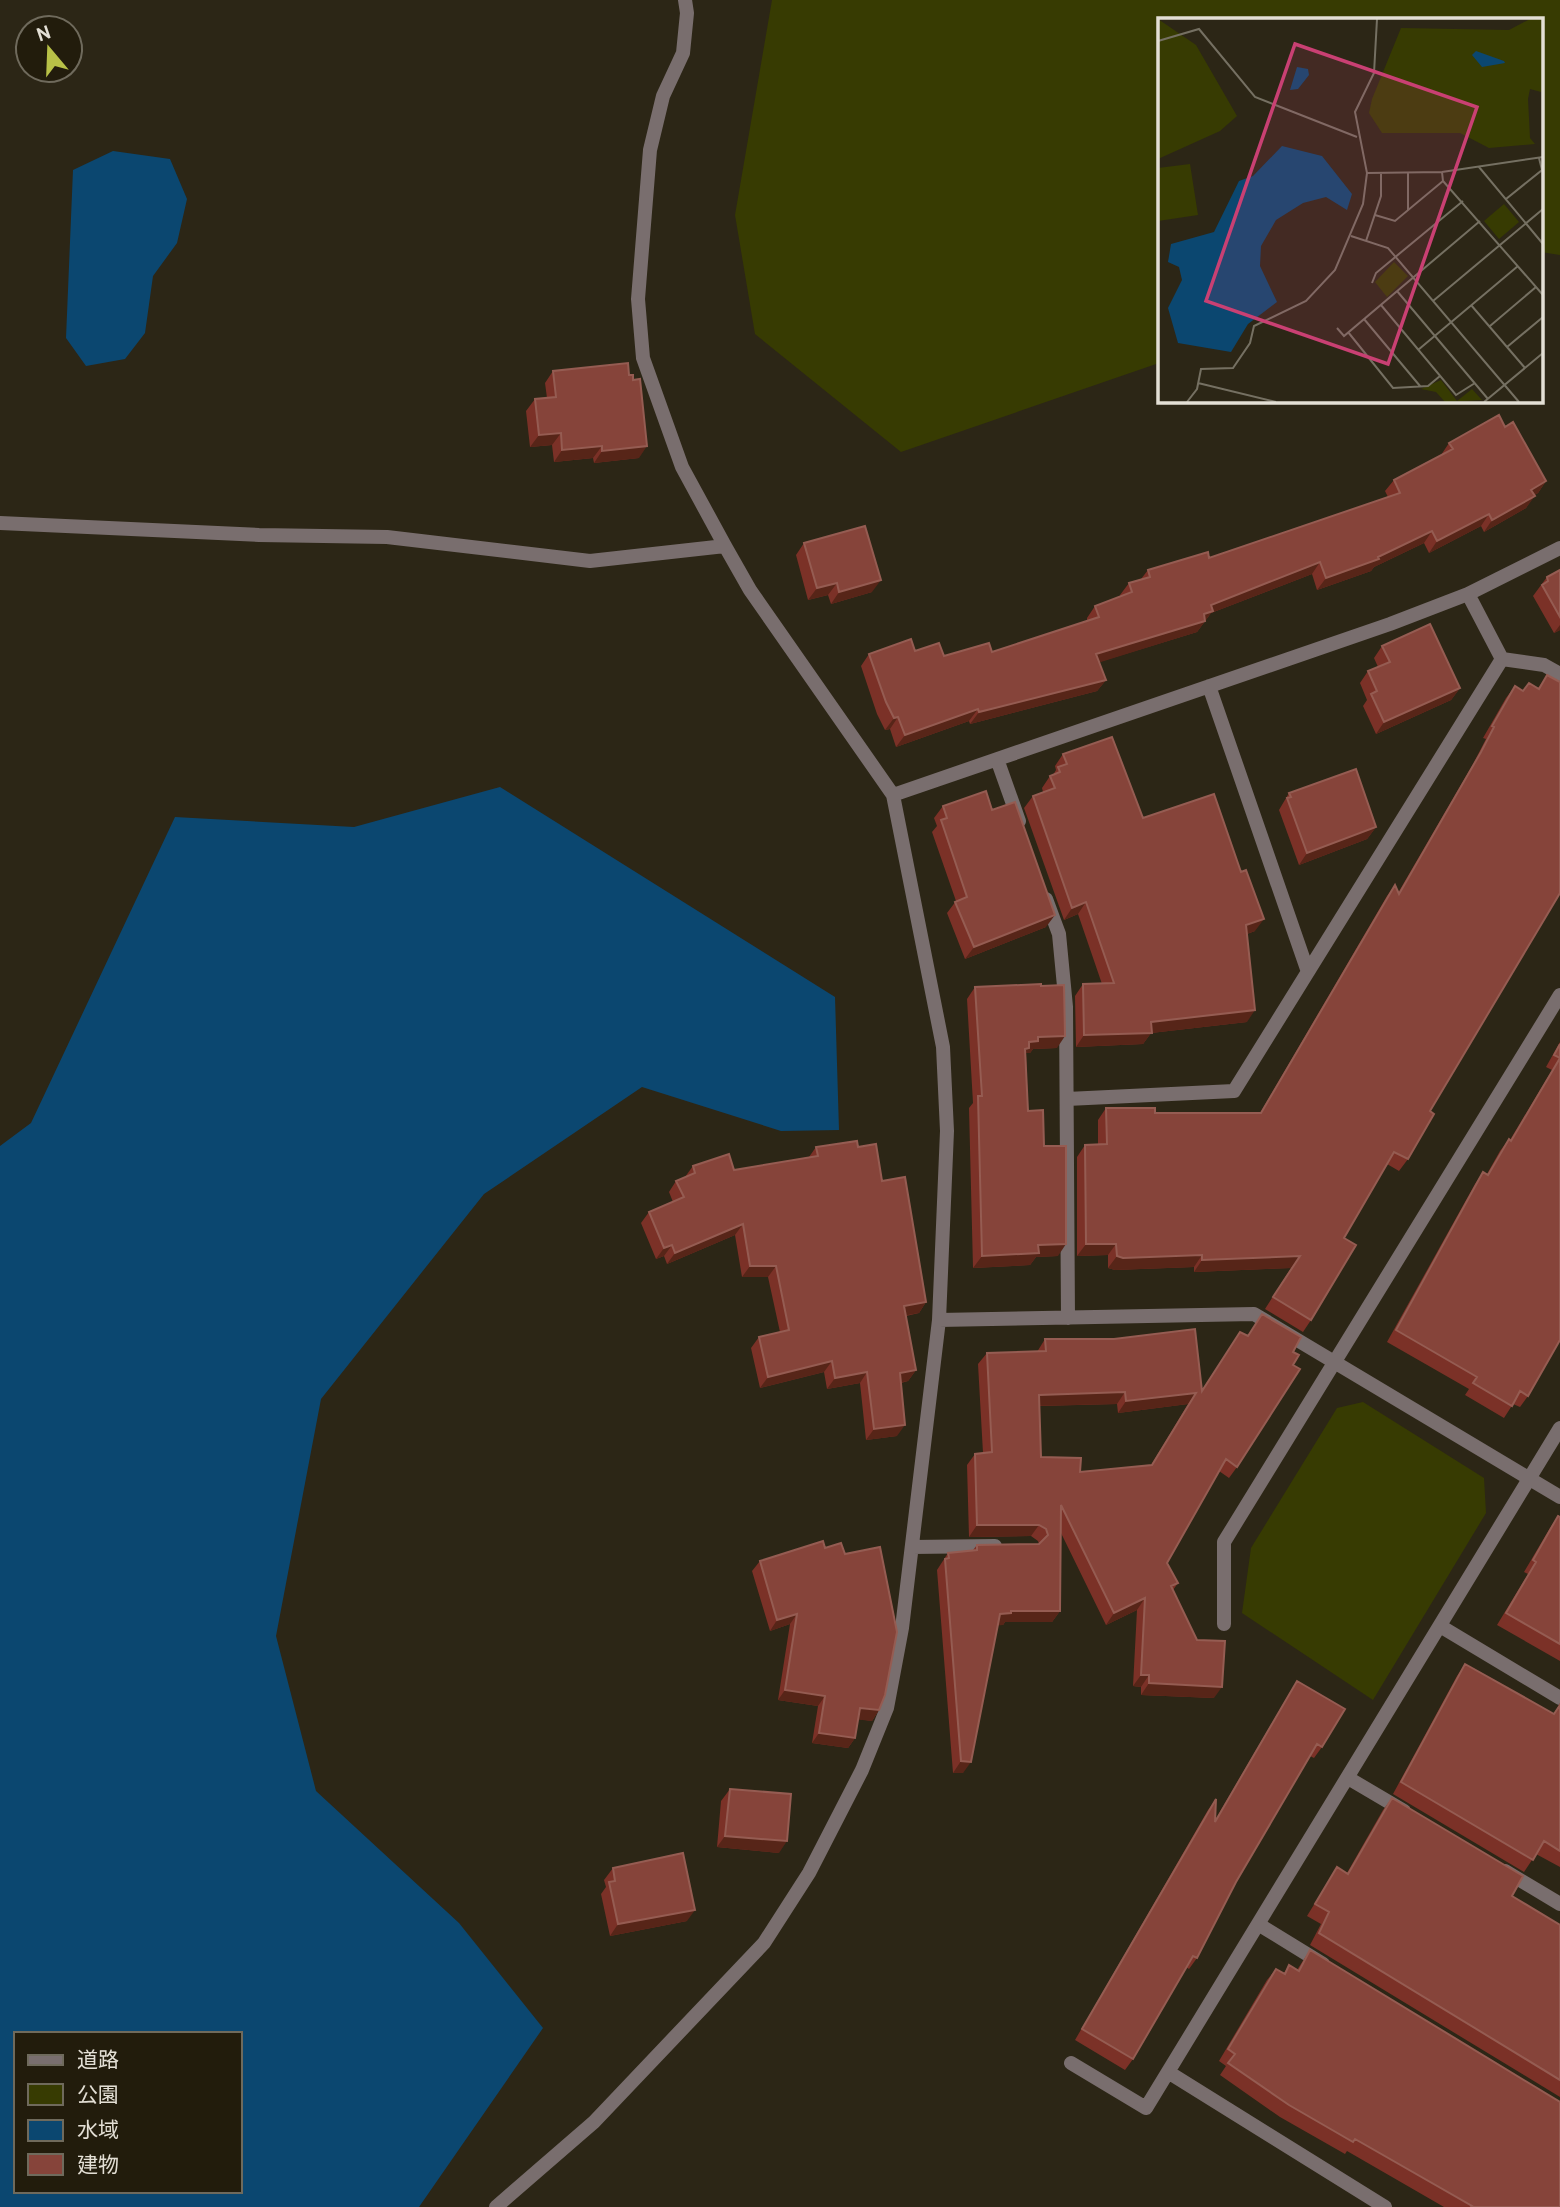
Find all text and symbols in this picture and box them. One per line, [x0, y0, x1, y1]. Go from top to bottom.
north arrow [14, 14, 84, 84]
inset map [1158, 18, 1542, 402]
text: N [34, 21, 54, 48]
legend [14, 2032, 242, 2193]
text: 道路 [77, 2048, 119, 2075]
text: 公園 [77, 2083, 119, 2110]
text: 水域 [77, 2118, 119, 2145]
text: 建物 [77, 2153, 119, 2180]

